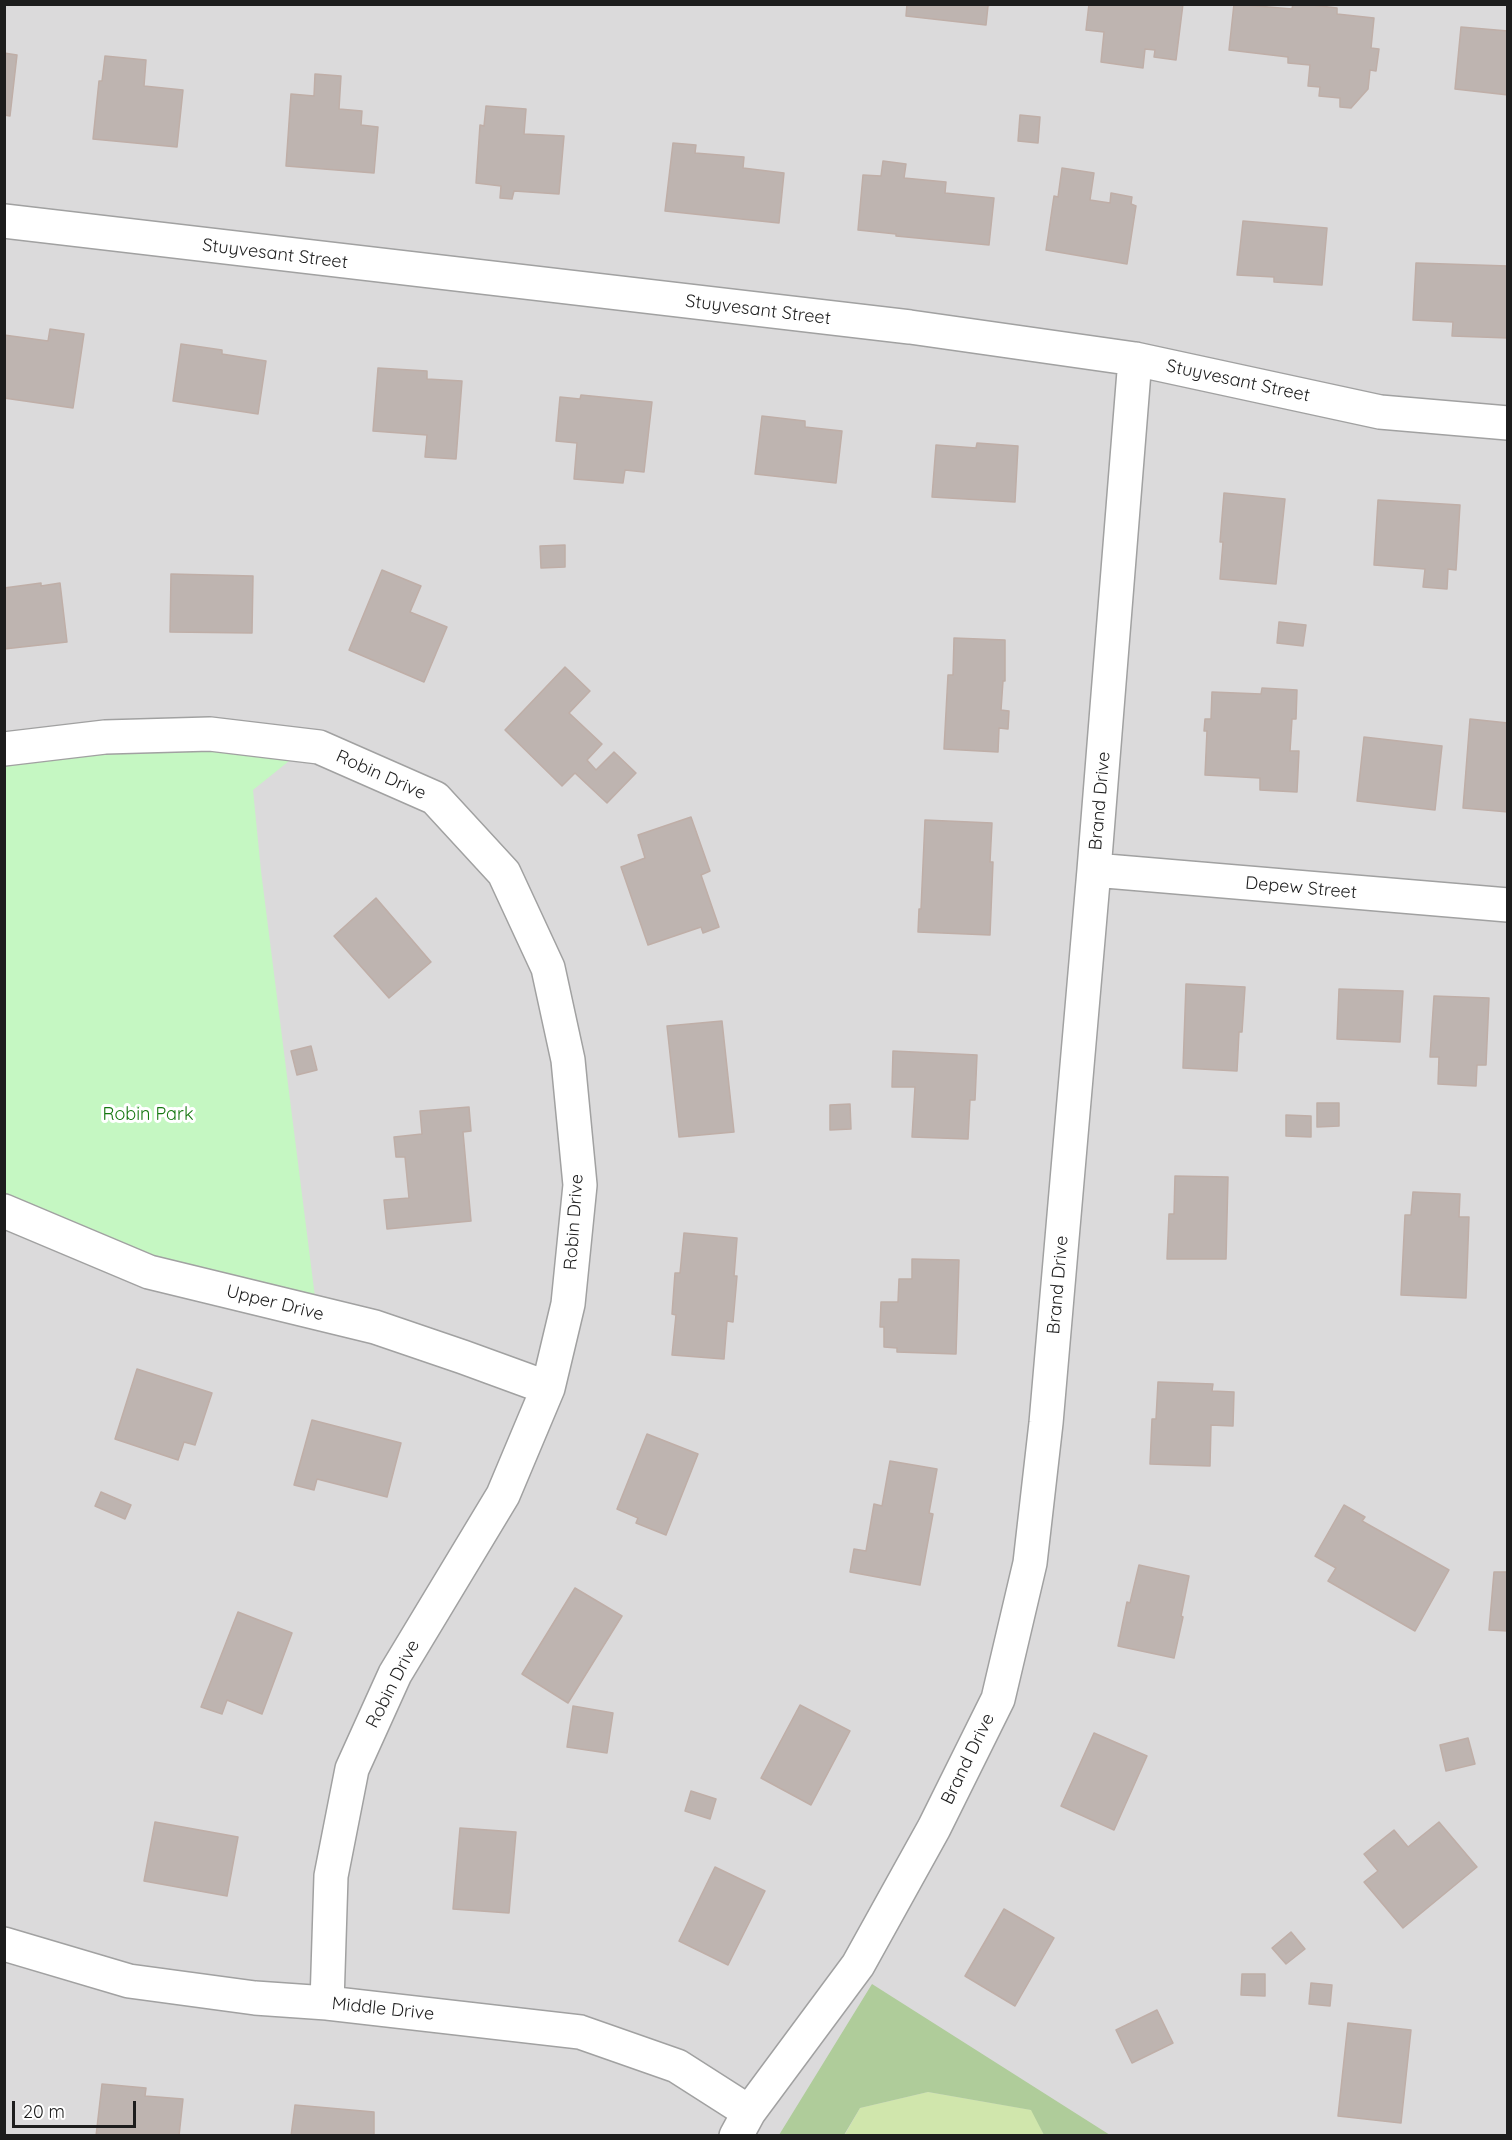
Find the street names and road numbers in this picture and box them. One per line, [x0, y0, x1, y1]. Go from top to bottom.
street label: Stuyvesant Street [201, 234, 349, 274]
street label: Stuyvesant Street [684, 290, 832, 330]
street label: Stuyvesant Street [1164, 355, 1312, 407]
street label: Robin Drive [333, 746, 429, 804]
street label: Brand Drive [1085, 751, 1115, 851]
street label: Depew Street [1244, 872, 1358, 904]
street label: Robin Drive [560, 1173, 588, 1271]
street label: Brand Drive [1043, 1235, 1073, 1335]
street label: Upper Drive [224, 1280, 326, 1326]
street label: Robin Drive [362, 1636, 424, 1732]
street label: Brand Drive [937, 1710, 999, 1808]
street label: Middle Drive [331, 1993, 435, 2025]

